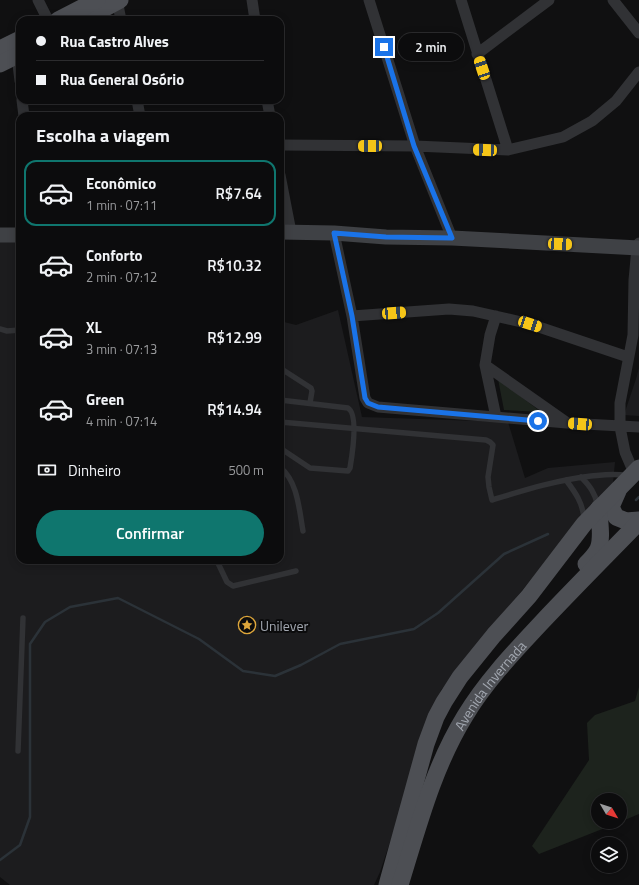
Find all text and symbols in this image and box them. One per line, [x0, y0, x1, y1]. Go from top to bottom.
text: Rua Castro Alves [60, 30, 169, 53]
callout: 2 min [398, 33, 464, 61]
text: 2 min [415, 37, 447, 57]
route end [375, 38, 393, 56]
car [473, 55, 491, 81]
text: Rua General Osório [60, 68, 184, 91]
text: Escolha a viagem [36, 122, 170, 149]
car [358, 140, 382, 152]
car [473, 144, 497, 156]
text: Econômico [86, 172, 156, 195]
icon: car [38, 175, 74, 211]
text: R$7.64 [216, 182, 262, 205]
text: 1 min · 07:11 [86, 195, 157, 215]
car [548, 237, 572, 251]
text: Conforto [86, 244, 143, 267]
icon: car [38, 247, 74, 283]
text: R$10.32 [207, 254, 262, 277]
text: 2 min · 07:12 [86, 267, 157, 287]
car [382, 306, 406, 320]
car [517, 315, 543, 333]
text: XL [86, 316, 102, 339]
icon: car [38, 319, 74, 355]
text: R$12.99 [207, 326, 262, 349]
text: 3 min · 07:13 [86, 339, 157, 359]
text: Green [86, 388, 124, 411]
icon: car [38, 391, 74, 427]
text: R$14.94 [207, 398, 262, 421]
text: 4 min · 07:14 [86, 411, 157, 431]
route start [529, 412, 547, 430]
car [568, 417, 592, 431]
icon: cash [36, 459, 58, 481]
text: Dinheiro [68, 459, 121, 482]
text: 500 m [228, 460, 264, 480]
button: Confirmar [36, 510, 264, 556]
place icon: Unilever [237, 615, 257, 635]
place label: Unilever [260, 615, 308, 636]
street label: Avenida Invernada [448, 636, 531, 734]
north arrow [591, 793, 627, 829]
map controls [591, 793, 627, 873]
button: layers [591, 837, 627, 873]

